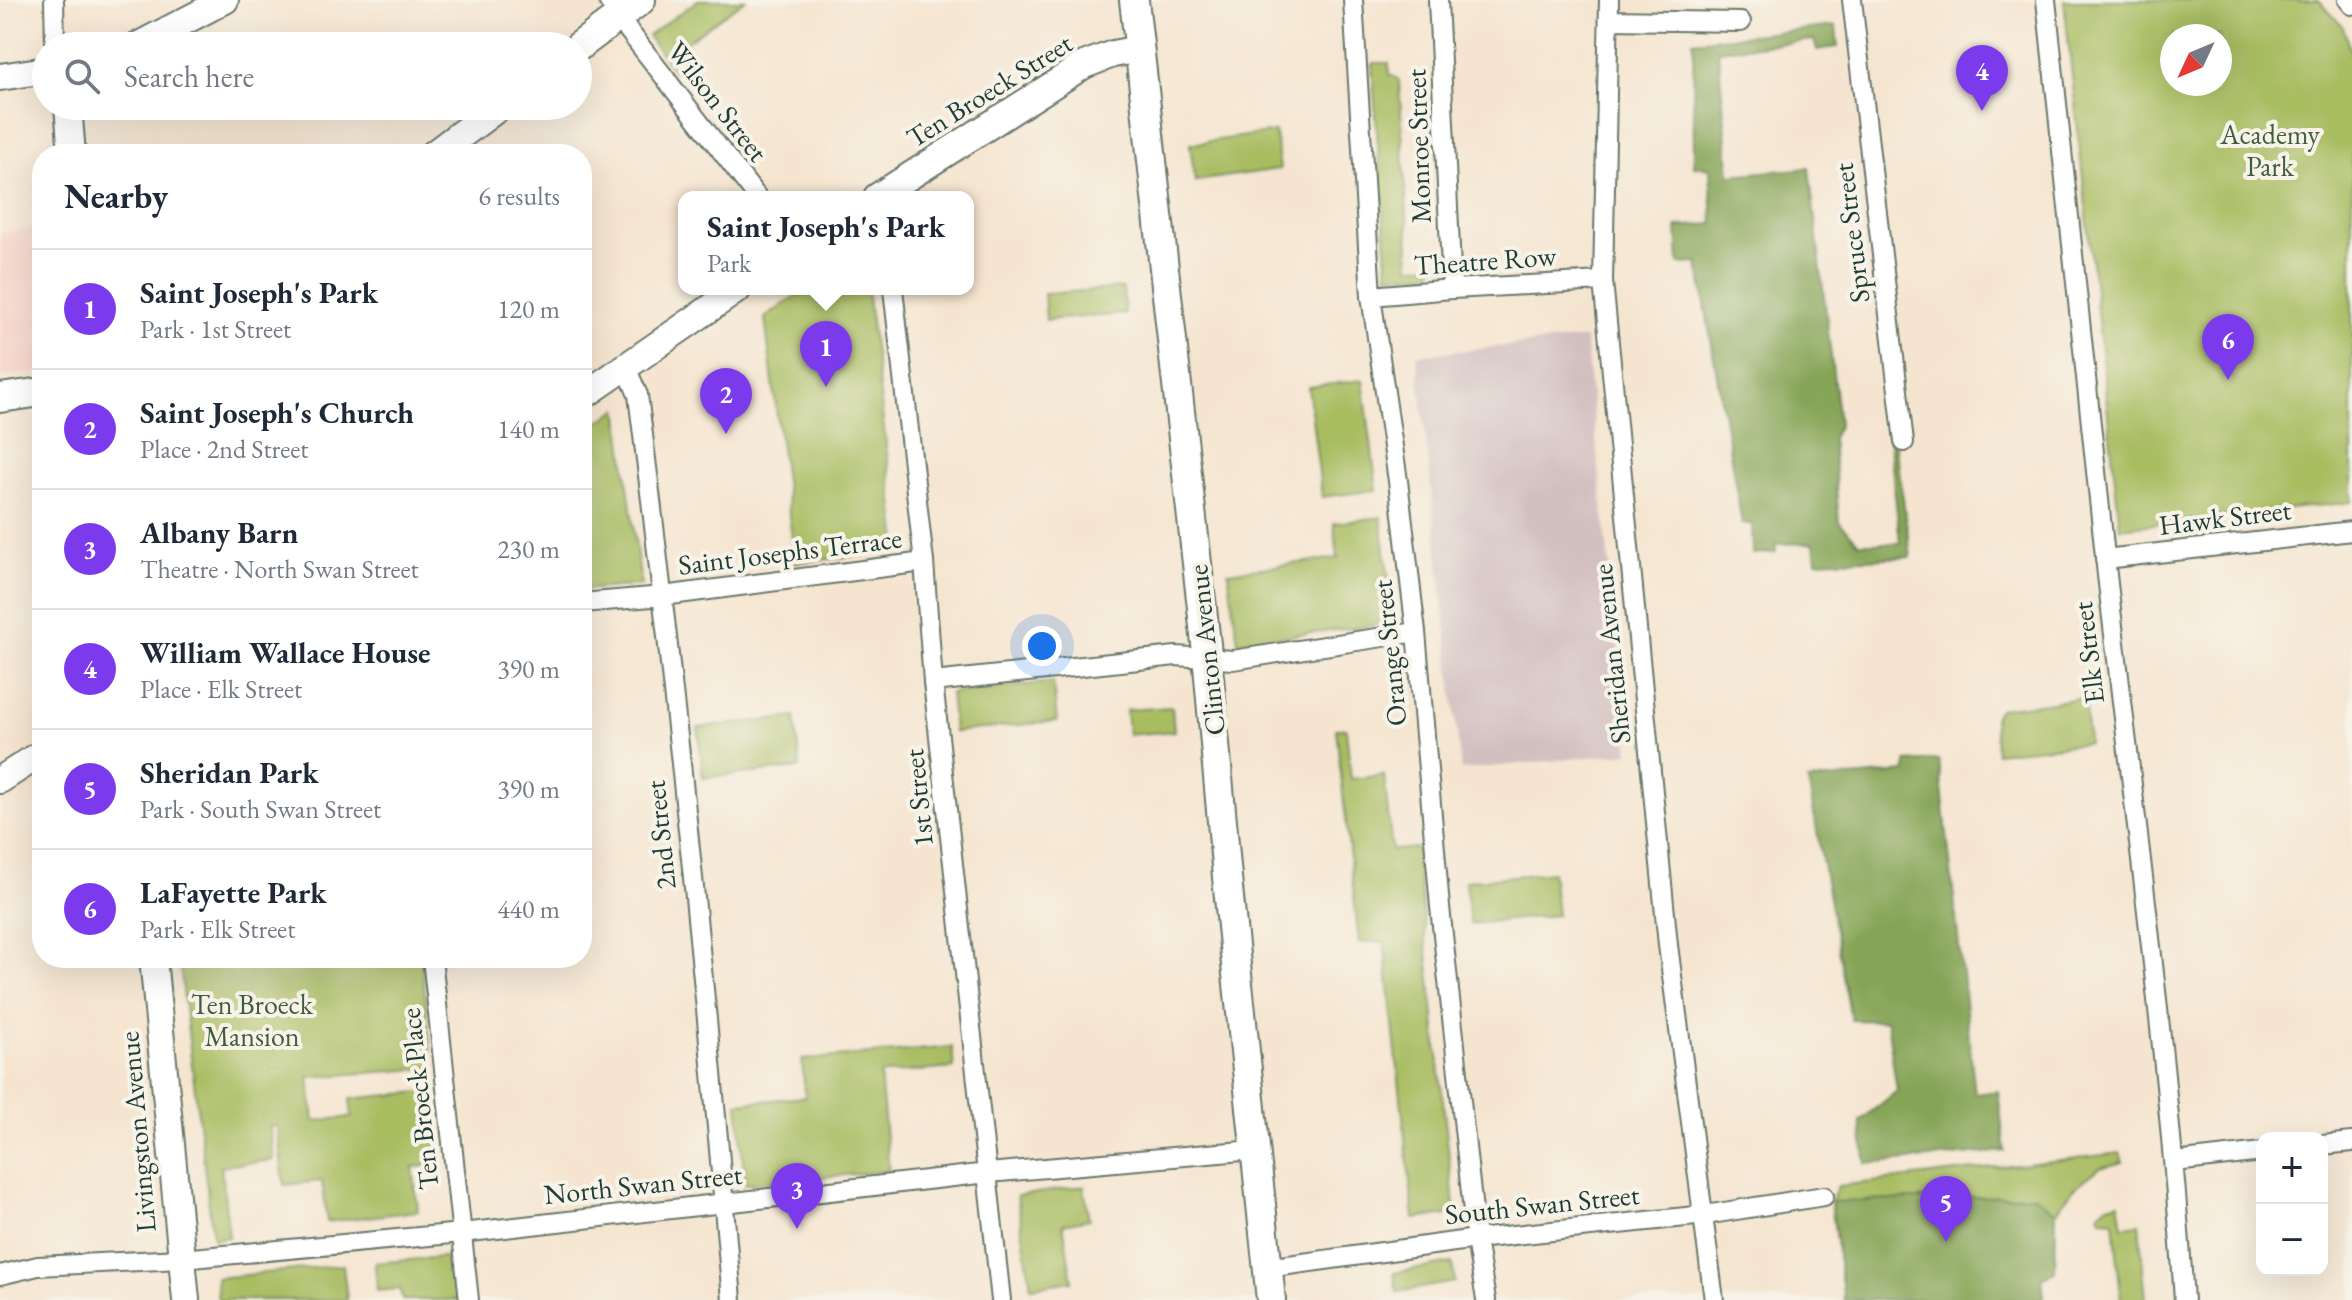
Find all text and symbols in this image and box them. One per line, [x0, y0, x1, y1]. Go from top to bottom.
north arrow [2160, 24, 2232, 96]
street label: Ten Broeck Street [899, 25, 1079, 155]
search box [32, 32, 592, 120]
street label: Wilson Street [660, 33, 776, 169]
pin: 4 [1956, 45, 2008, 111]
icon: search [60, 54, 104, 98]
text: Search here [124, 57, 254, 96]
street label: Monroe Street [1397, 68, 1439, 224]
park label: Academy Park [2219, 116, 2321, 184]
street label: Spruce Street [1825, 161, 1877, 305]
text: Nearby [64, 174, 168, 218]
text: 6 results [479, 179, 560, 213]
popup [678, 191, 974, 295]
text: Saint Joseph's Park [707, 207, 945, 246]
street label: Theatre Row [1413, 237, 1558, 283]
text: Park [707, 246, 751, 280]
text: Saint Joseph's Park [140, 273, 378, 312]
text: 1 [83, 292, 97, 326]
text: 120 m [497, 292, 560, 326]
text: Park · 1st Street [140, 312, 291, 346]
pin: 6 [2202, 314, 2254, 380]
pin: 1 [800, 321, 852, 387]
pin: 2 [700, 368, 752, 434]
text: Saint Joseph's Church [140, 393, 414, 432]
text: 2 [83, 412, 97, 446]
text: 140 m [497, 412, 560, 446]
text: Place · 2nd Street [140, 432, 308, 466]
street label: Hawk Street [2157, 491, 2293, 543]
text: Albany Barn [140, 513, 298, 552]
street label: Saint Josephs Terrace [676, 519, 904, 583]
text: 3 [83, 532, 97, 566]
text: 230 m [497, 532, 560, 566]
text: Theatre · North Swan Street [140, 552, 419, 586]
street label: Sheridan Avenue [1584, 562, 1638, 746]
street label: Clinton Avenue [1179, 563, 1233, 737]
street label: Orange Street [1363, 578, 1415, 728]
street label: Elk Street [2064, 600, 2112, 706]
your location [1022, 626, 1062, 666]
text: William Wallace House [140, 633, 431, 672]
text: 4 [83, 652, 97, 686]
text: 390 m [497, 652, 560, 686]
text: Place · Elk Street [140, 672, 302, 706]
street label: 1st Street [895, 747, 941, 849]
text: Sheridan Park [140, 753, 319, 792]
text: 5 [83, 772, 97, 806]
text: 390 m [497, 772, 560, 806]
street label: 2nd Street [636, 778, 684, 891]
text: Park · South Swan Street [140, 792, 381, 826]
text: LaFayette Park [140, 873, 327, 912]
text: 6 [83, 892, 97, 926]
text: 440 m [497, 892, 560, 926]
text: Park · Elk Street [140, 912, 295, 946]
park label: Ten Broeck Mansion [191, 986, 314, 1054]
street label: Ten Broeck Place [392, 1006, 446, 1192]
street label: Livingston Avenue [110, 1030, 164, 1234]
map controls [2256, 1132, 2328, 1276]
button: + [2256, 1132, 2328, 1204]
street label: North Swan Street [542, 1156, 744, 1212]
pin: 3 [771, 1163, 823, 1229]
street label: South Swan Street [1443, 1176, 1641, 1232]
pin: 5 [1920, 1176, 1972, 1242]
button: − [2256, 1204, 2328, 1276]

